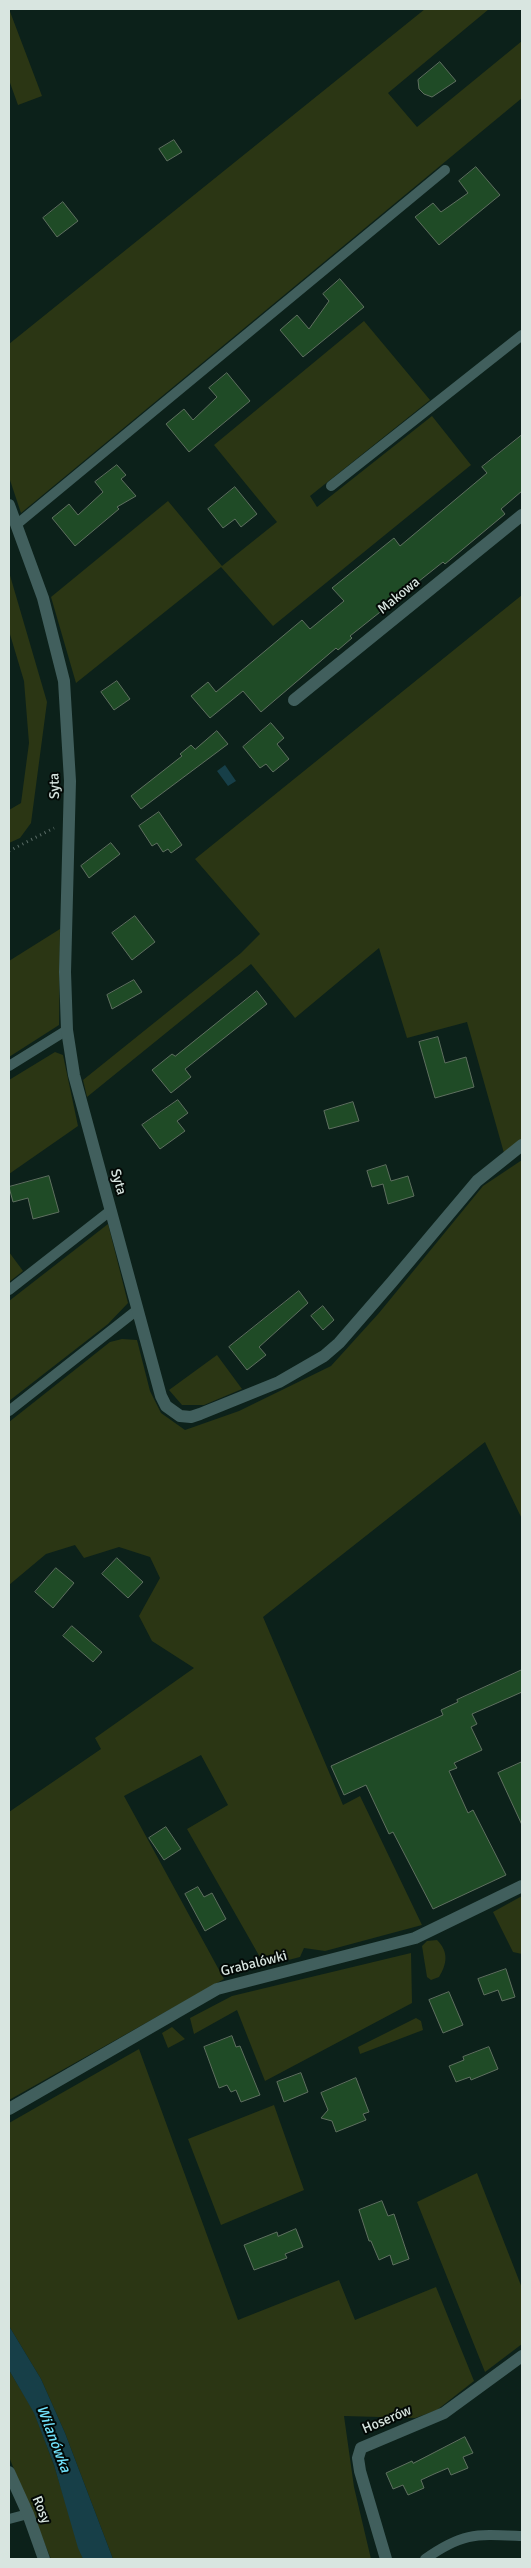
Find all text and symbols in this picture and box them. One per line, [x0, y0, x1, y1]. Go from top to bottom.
street label: Makowa [375, 574, 423, 618]
street label: Syta [46, 773, 64, 799]
street label: Syta [106, 1167, 130, 1197]
street label: Grabalówki [219, 1948, 289, 1980]
street label: Hoserów [360, 2402, 414, 2438]
water label: Wilanówka [32, 2403, 74, 2475]
street label: Rosy [28, 2494, 54, 2526]

